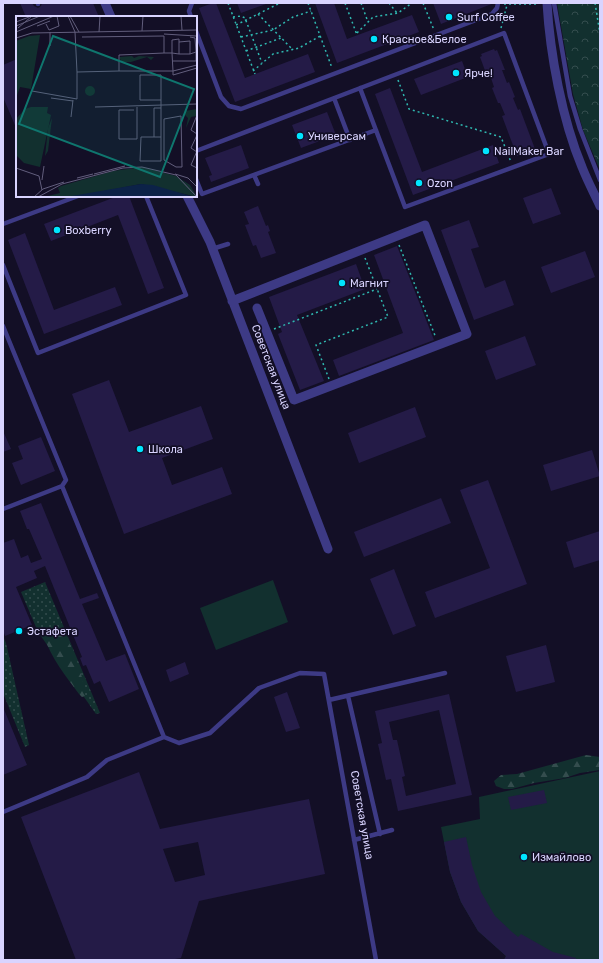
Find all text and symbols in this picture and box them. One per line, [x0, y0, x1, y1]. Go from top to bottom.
place label: Surf Coffee [457, 11, 515, 24]
marker: Surf Coffee [444, 12, 454, 22]
inset map [16, 16, 197, 197]
place label: Красное&Белое [382, 33, 467, 46]
marker: Красное&Белое [369, 34, 379, 44]
place label: Ярче! [464, 67, 493, 80]
marker: Ярче! [451, 68, 461, 78]
place label: Универсам [308, 130, 366, 143]
marker: Универсам [295, 131, 305, 141]
place label: NailMaker Bar [494, 145, 564, 158]
marker: NailMaker Bar [481, 146, 491, 156]
place label: Ozon [427, 177, 453, 190]
marker: Ozon [414, 178, 424, 188]
place label: Boxberry [65, 224, 112, 237]
marker: Boxberry [52, 225, 62, 235]
place label: Магнит [350, 277, 389, 290]
marker: Магнит [337, 278, 347, 288]
street label: Советская улица [249, 323, 293, 411]
place label: Школа [148, 443, 183, 456]
marker: Школа [135, 444, 145, 454]
place label: Эстафета [27, 625, 78, 638]
marker: Эстафета [14, 626, 24, 636]
street label: Советская улица [348, 770, 376, 860]
place label: Измайлово [532, 851, 591, 864]
marker: Измайлово [519, 852, 529, 862]

